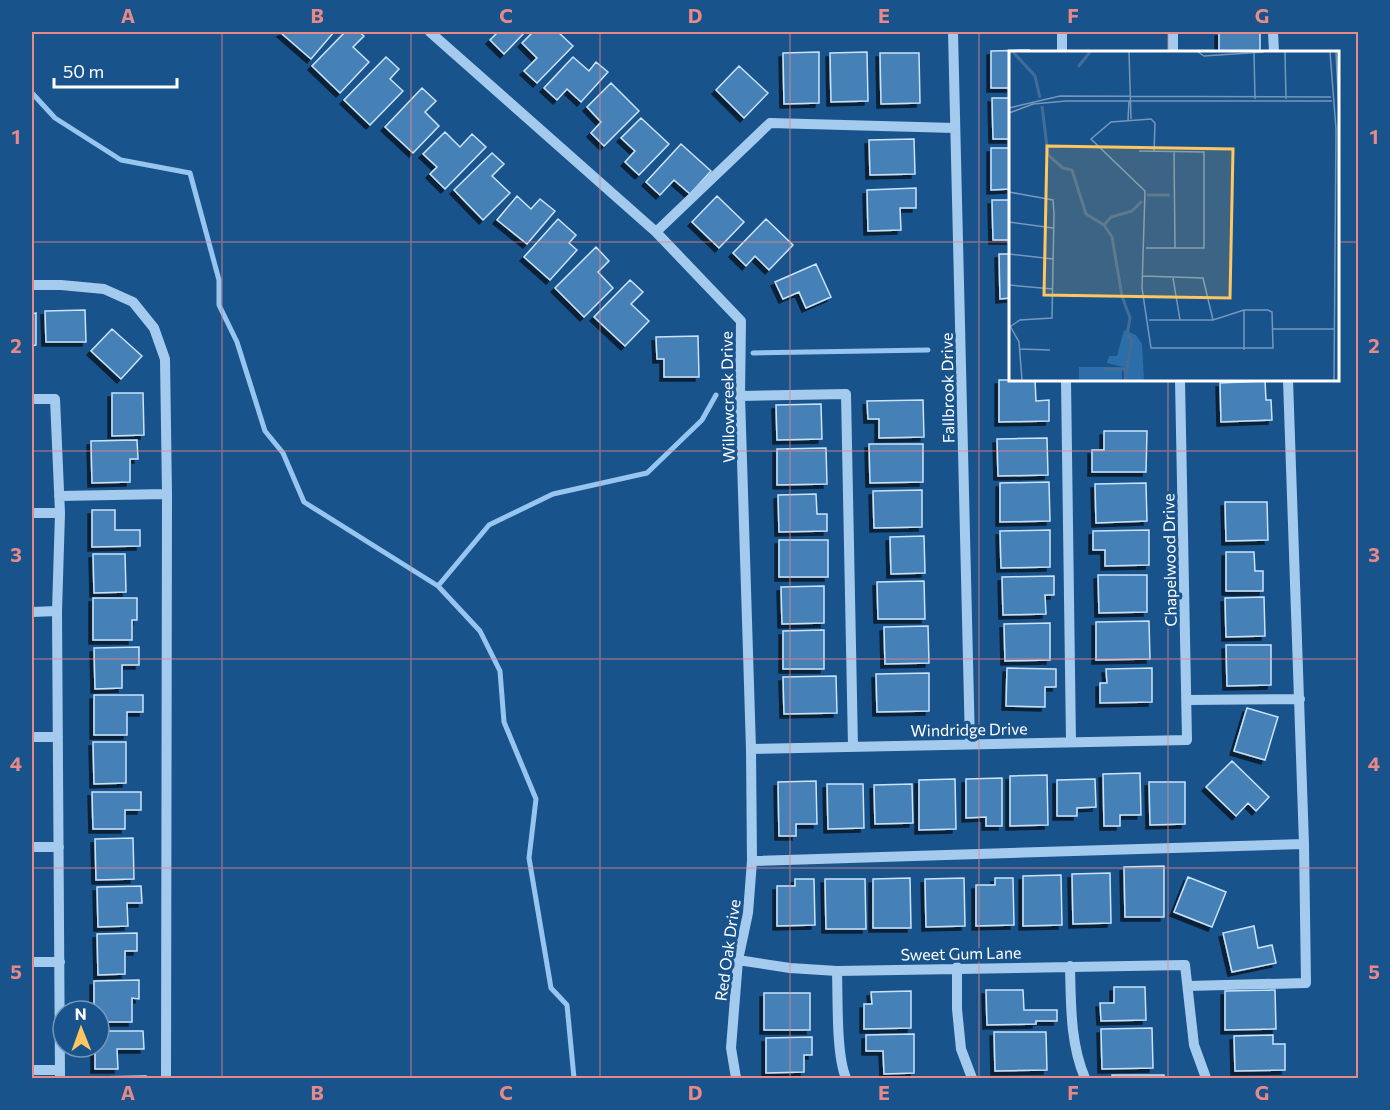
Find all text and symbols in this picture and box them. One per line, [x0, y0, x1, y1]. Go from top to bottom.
text: A [121, 3, 135, 27]
text: B [310, 3, 324, 27]
text: C [499, 3, 513, 27]
text: D [688, 3, 702, 27]
text: E [878, 3, 890, 27]
text: F [1067, 3, 1079, 27]
text: G [1255, 3, 1269, 27]
scale bar [54, 51, 177, 89]
inset map [1009, 51, 1339, 381]
text: 50 m [63, 60, 104, 82]
text: 1 [11, 124, 21, 148]
text: 1 [1369, 124, 1379, 148]
street label: Willowcreek Drive [716, 331, 738, 463]
text: 2 [10, 333, 22, 357]
street label: Fallbrook Drive [937, 333, 957, 443]
text: 2 [1368, 333, 1380, 357]
street label: Chapelwood Drive [1158, 493, 1180, 627]
text: 3 [10, 542, 22, 566]
text: 3 [1368, 542, 1380, 566]
street label: Windridge Drive [910, 718, 1028, 740]
text: 4 [10, 751, 22, 775]
text: 4 [1368, 751, 1380, 775]
street label: Red Oak Drive [710, 898, 744, 1002]
street label: Sweet Gum Lane [900, 942, 1022, 964]
text: 5 [10, 959, 22, 983]
text: 5 [1368, 959, 1380, 983]
north arrow [51, 999, 111, 1059]
text: N [75, 1004, 87, 1023]
text: A [121, 1080, 135, 1104]
text: B [310, 1080, 324, 1104]
text: C [499, 1080, 513, 1104]
text: D [688, 1080, 702, 1104]
text: E [878, 1080, 890, 1104]
text: F [1067, 1080, 1079, 1104]
text: G [1255, 1080, 1269, 1104]

